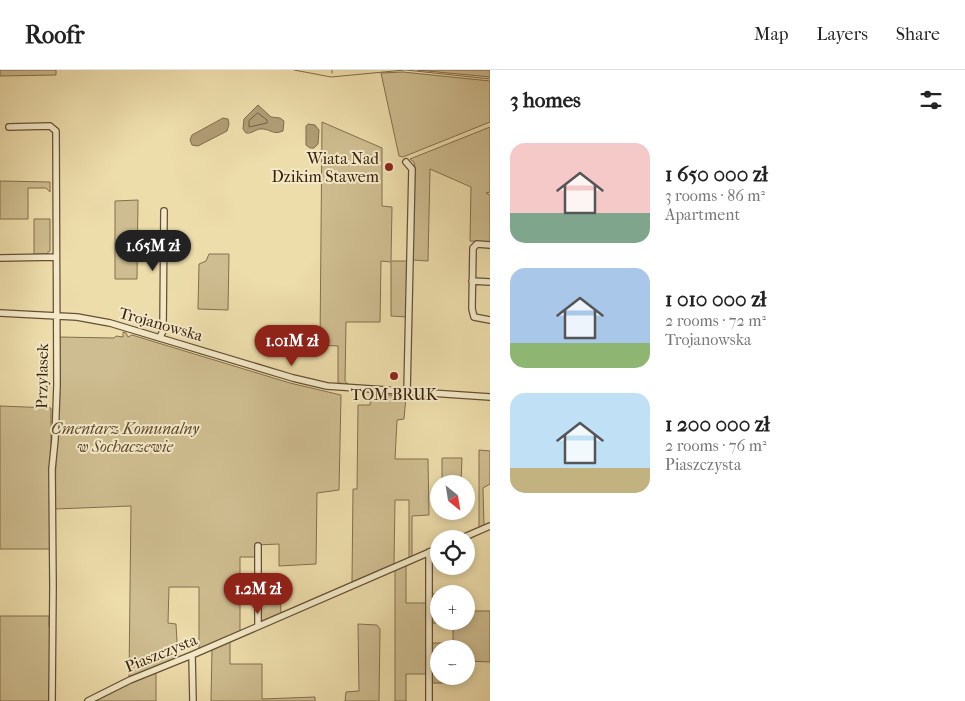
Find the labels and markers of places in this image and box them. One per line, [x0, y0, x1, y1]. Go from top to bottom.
place label: Wiata Nad Dzikim Stawem [271, 149, 380, 186]
marker: Wiata Nad Dzikim Stawem [383, 161, 395, 173]
pin: 1.65M zł [101, 230, 205, 272]
pin: 1.01M zł [240, 324, 344, 367]
marker: TOM BRUK [388, 370, 400, 382]
place label: TOM BRUK [351, 385, 439, 404]
pin: 1.2M zł [212, 572, 304, 615]

